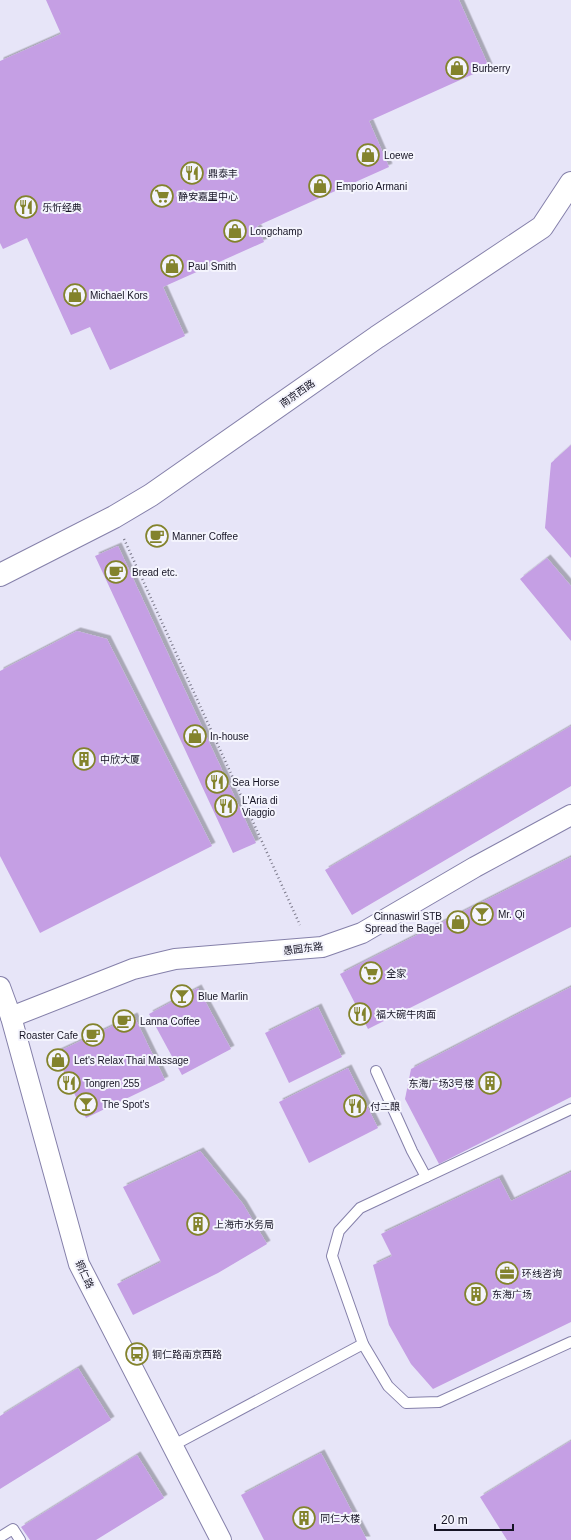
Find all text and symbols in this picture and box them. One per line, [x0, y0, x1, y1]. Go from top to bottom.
shop icon: Burberry [444, 55, 470, 81]
place label: Burberry [472, 63, 510, 74]
shop icon: Loewe [355, 142, 381, 168]
place label: Loewe [384, 150, 414, 161]
restaurant icon: 鼎泰丰 [179, 160, 205, 186]
place label: 鼎泰丰 [208, 168, 238, 179]
shop icon: Emporio Armani [307, 173, 333, 199]
place label: Emporio Armani [336, 181, 407, 192]
supermarket icon: 静安嘉里中心 [149, 183, 175, 209]
place label: 静安嘉里中心 [178, 191, 238, 202]
restaurant icon: 乐忻经典 [13, 194, 39, 220]
place label: 乐忻经典 [42, 202, 82, 213]
shop icon: Longchamp [222, 218, 248, 244]
place label: Longchamp [250, 226, 303, 237]
shop icon: Paul Smith [159, 253, 185, 279]
place label: Paul Smith [188, 261, 236, 272]
shop icon: Michael Kors [62, 282, 88, 308]
place label: Michael Kors [90, 290, 148, 301]
street label: 南京西路 [278, 377, 317, 409]
cafe icon: Manner Coffee [144, 523, 170, 549]
place label: Manner Coffee [172, 531, 238, 542]
cafe icon: Bread etc. [103, 559, 129, 585]
place label: Bread etc. [132, 567, 178, 578]
shop icon: In-house [182, 723, 208, 749]
place label: In-house [210, 731, 249, 742]
building icon: 中欣大厦 [71, 746, 97, 772]
place label: 中欣大厦 [100, 754, 140, 765]
restaurant icon: Sea Horse [204, 769, 230, 795]
place label: Sea Horse [232, 777, 280, 788]
restaurant icon: L'Aria di Viaggio [213, 793, 239, 819]
place label: L'Aria di Viaggio [242, 795, 278, 818]
bar icon: Mr. Qi [469, 901, 495, 927]
shop icon: Cinnaswirl STB Spread the Bagel [445, 909, 471, 935]
place label: Mr. Qi [498, 909, 525, 920]
place label: Cinnaswirl STB Spread the Bagel [365, 911, 442, 934]
street label: 愚园东路 [283, 941, 324, 956]
supermarket icon: 全家 [358, 960, 384, 986]
place label: 全家 [386, 968, 407, 979]
bar icon: Blue Marlin [169, 983, 195, 1009]
place label: Blue Marlin [198, 991, 248, 1002]
restaurant icon: 福大碗牛肉面 [347, 1001, 373, 1027]
cafe icon: Lanna Coffee [111, 1008, 137, 1034]
place label: 福大碗牛肉面 [376, 1009, 436, 1020]
place label: Lanna Coffee [140, 1016, 200, 1027]
cafe icon: Roaster Cafe [80, 1022, 106, 1048]
place label: Roaster Cafe [19, 1030, 78, 1041]
shop icon: Let's Relax Thai Massage [45, 1047, 71, 1073]
place label: Let's Relax Thai Massage [74, 1055, 189, 1066]
restaurant icon: Tongren 255 [56, 1070, 82, 1096]
building icon: 东海广场3号楼 [477, 1070, 503, 1096]
place label: Tongren 255 [84, 1078, 140, 1089]
place label: 东海广场3号楼 [408, 1078, 474, 1089]
bar icon: The Spot's [73, 1091, 99, 1117]
restaurant icon: 付二酿 [342, 1093, 368, 1119]
place label: The Spot's [102, 1099, 150, 1110]
place label: 付二酿 [370, 1101, 400, 1112]
building icon: 上海市水务局 [185, 1211, 211, 1237]
place label: 上海市水务局 [214, 1219, 274, 1230]
street label: 铜仁路 [73, 1258, 96, 1290]
office icon: 环线咨询 [494, 1260, 520, 1286]
place label: 环线咨询 [522, 1268, 562, 1279]
building icon: 东海广场 [463, 1281, 489, 1307]
place label: 东海广场 [492, 1289, 532, 1300]
bus stop icon: 铜仁路南京西路 [124, 1341, 150, 1367]
place label: 铜仁路南京西路 [152, 1349, 222, 1360]
building icon: 同仁大楼 [291, 1505, 317, 1531]
scale bar [435, 1506, 513, 1532]
place label: 同仁大楼 [320, 1513, 360, 1524]
text: 20 m [441, 1513, 468, 1527]

